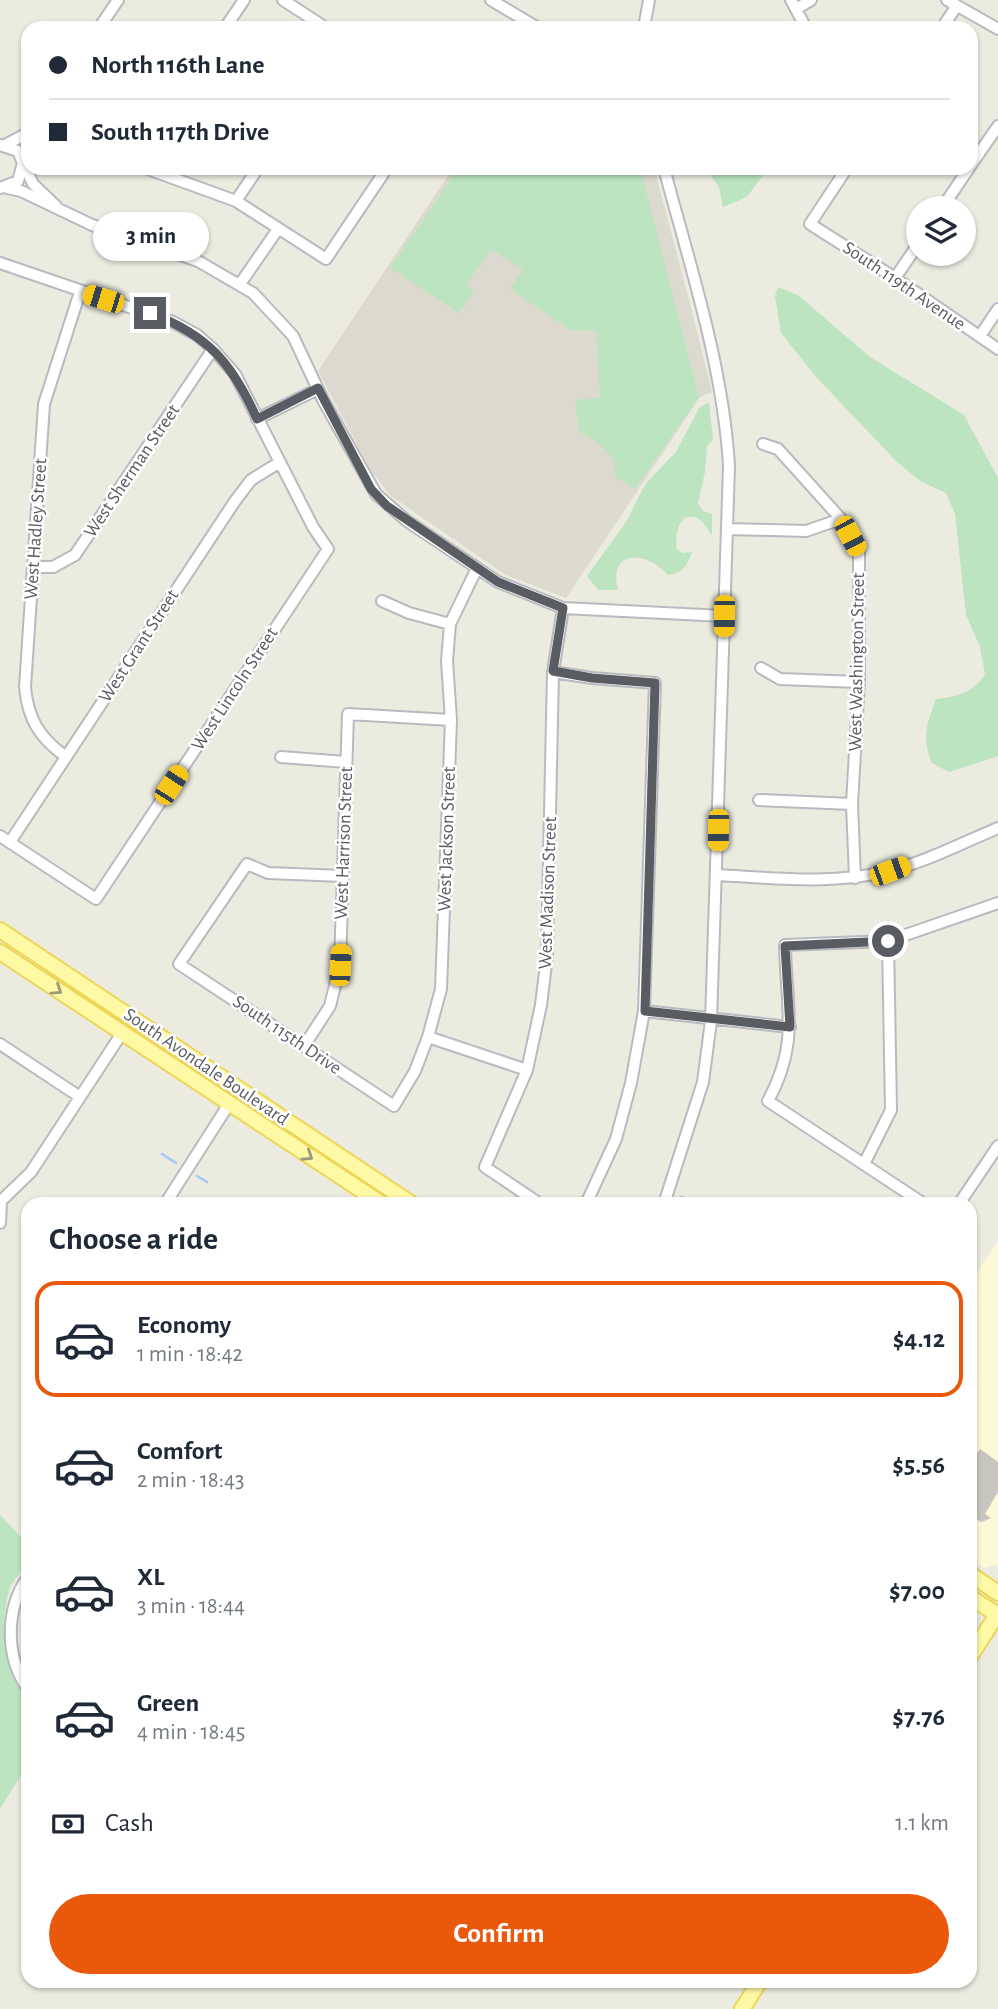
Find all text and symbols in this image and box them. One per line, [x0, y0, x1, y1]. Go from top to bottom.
text: North 116th Lane [91, 52, 264, 78]
text: South 117th Drive [91, 119, 269, 145]
map controls [906, 196, 976, 266]
button: layers [906, 196, 976, 266]
callout: 3 min [92, 212, 208, 260]
text: 3 min [126, 225, 176, 248]
street label: South 119th Avenue [839, 238, 969, 334]
car [80, 283, 127, 315]
route end [134, 297, 166, 329]
street label: West Sherman Street [80, 401, 184, 541]
street label: West Hadley Street [22, 458, 50, 600]
car [831, 513, 870, 559]
street label: West Washington Street [846, 572, 868, 752]
street label: West Grant Street [96, 586, 182, 706]
car [714, 595, 735, 637]
street label: West Lincoln Street [188, 624, 282, 754]
car [151, 762, 192, 808]
street label: West Harrison Street [332, 766, 356, 920]
street label: West Jackson Street [435, 766, 459, 912]
car [708, 809, 729, 851]
street label: West Madison Street [536, 816, 560, 970]
car [867, 854, 914, 888]
route start [872, 925, 904, 957]
car [329, 943, 352, 987]
one-way arrow [49, 982, 62, 994]
street label: South 115th Drive [229, 992, 345, 1078]
street label: South Avondale Boulevard [120, 1005, 292, 1129]
one-way arrow [300, 1147, 313, 1160]
text: Choose a ride [49, 1223, 218, 1255]
icon: car [53, 1308, 116, 1371]
text: Economy [137, 1312, 231, 1338]
text: $4.12 [893, 1326, 945, 1352]
text: 1 min · 18:42 [137, 1343, 243, 1366]
icon: car [53, 1434, 116, 1497]
text: Comfort [137, 1438, 222, 1464]
text: $5.56 [892, 1452, 945, 1478]
text: 2 min · 18:43 [137, 1469, 245, 1492]
icon: car [53, 1560, 116, 1623]
text: XL [137, 1564, 164, 1590]
text: $7.00 [889, 1578, 945, 1604]
text: 3 min · 18:44 [137, 1595, 245, 1618]
icon: car [53, 1686, 116, 1749]
text: Green [137, 1690, 199, 1716]
text: $7.76 [892, 1704, 945, 1730]
text: 4 min · 18:45 [137, 1721, 245, 1744]
icon: cash [49, 1805, 87, 1843]
text: Cash [105, 1810, 154, 1836]
text: 1.1 km [895, 1812, 949, 1835]
button: Confirm [49, 1894, 949, 1974]

